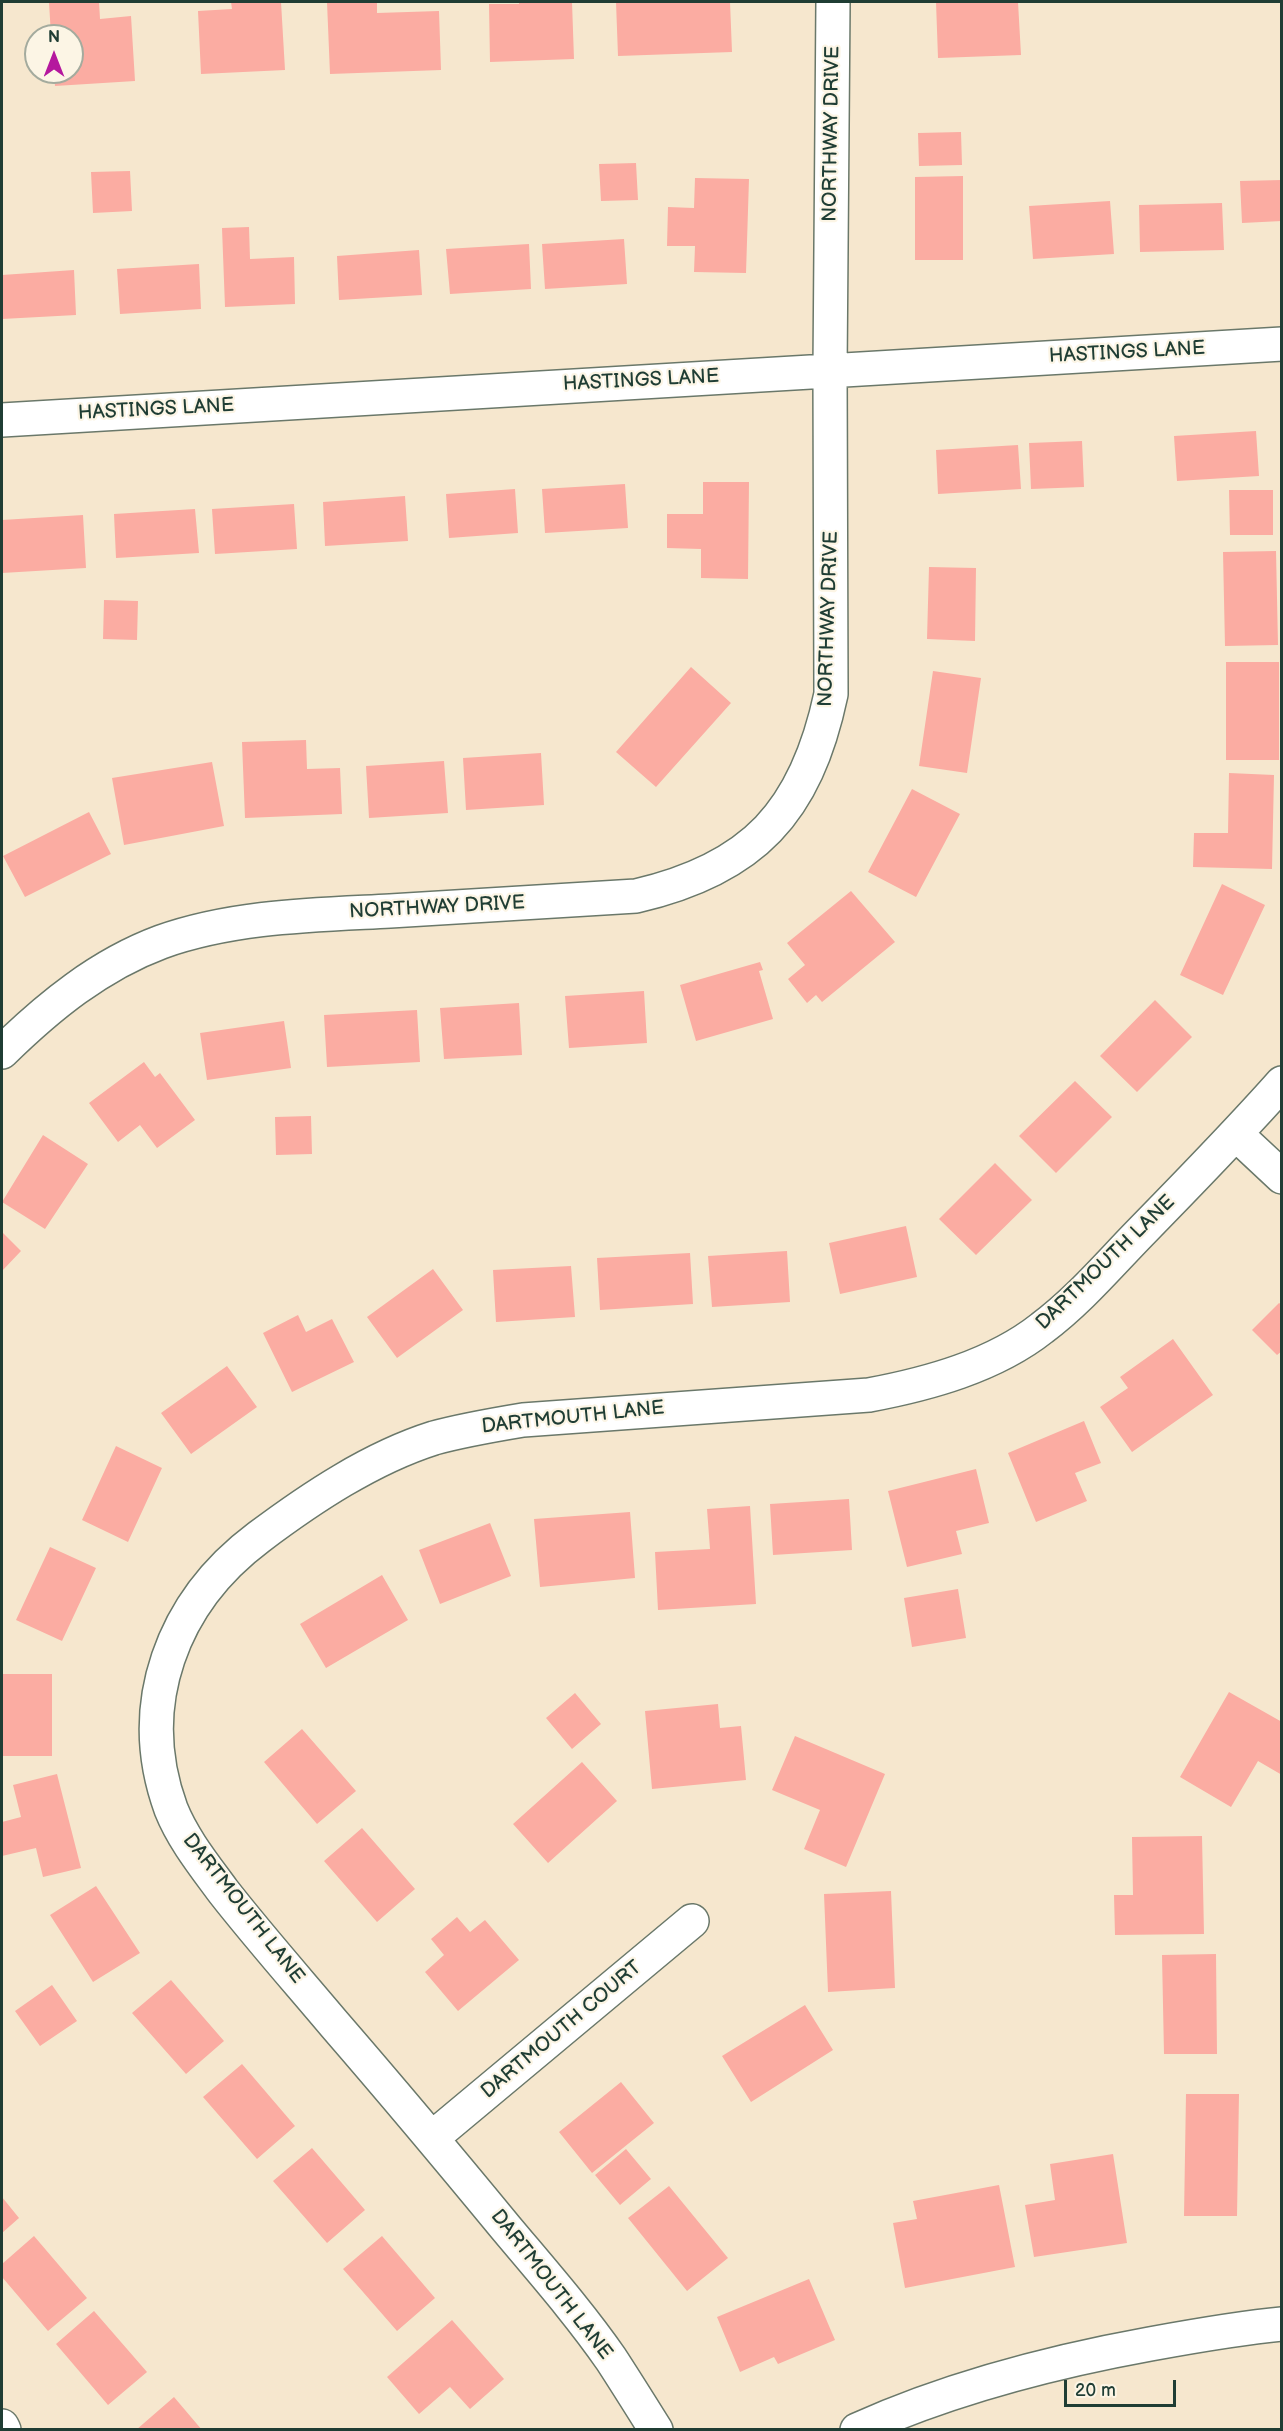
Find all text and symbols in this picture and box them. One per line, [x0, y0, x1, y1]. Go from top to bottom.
north arrow [24, 24, 84, 84]
text: N [48, 28, 60, 47]
street label: NORTHWAY DRIVE [818, 46, 846, 222]
street label: HASTINGS LANE [1048, 337, 1206, 369]
street label: HASTINGS LANE [562, 365, 720, 397]
street label: HASTINGS LANE [77, 394, 235, 426]
street label: NORTHWAY DRIVE [814, 531, 844, 707]
street label: NORTHWAY DRIVE [349, 891, 525, 925]
street label: DARTMOUTH LANE [1032, 1191, 1180, 1335]
street label: DARTMOUTH LANE [480, 1396, 666, 1440]
street label: DARTMOUTH LANE [177, 1829, 309, 1989]
street label: DARTMOUTH COURT [477, 1956, 647, 2104]
street label: DARTMOUTH LANE [485, 2205, 617, 2365]
scale bar [1067, 2368, 1180, 2406]
text: 20 m [1075, 2380, 1116, 2401]

